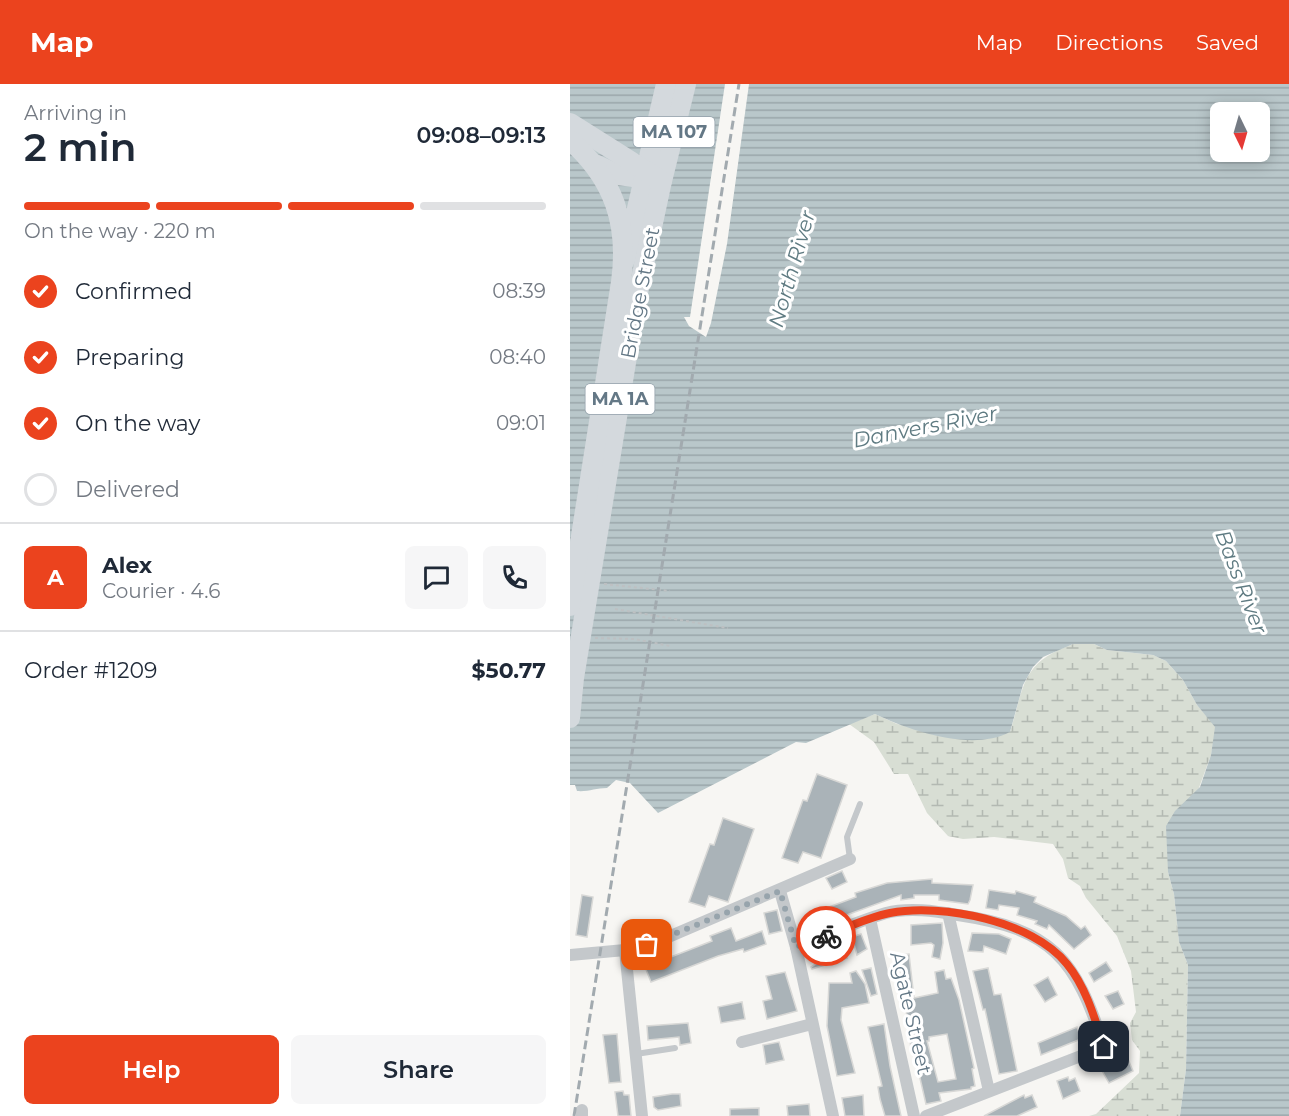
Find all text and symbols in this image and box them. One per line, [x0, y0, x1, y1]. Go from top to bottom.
text: Map [30, 25, 93, 59]
text: Map [976, 30, 1022, 55]
text: Directions [1055, 30, 1163, 55]
text: Saved [1196, 30, 1259, 55]
text: Arriving in [24, 101, 127, 125]
north arrow [1210, 102, 1270, 162]
map controls [1210, 102, 1270, 162]
road number: MA 107 [633, 117, 714, 147]
text: 09:08–09:13 [417, 122, 546, 149]
text: 2 min [24, 123, 137, 171]
water label: North River [763, 207, 820, 330]
text: On the way · 220 m [24, 219, 216, 243]
street label: Bridge Street [615, 225, 665, 361]
icon: check [24, 275, 57, 308]
text: Confirmed [75, 278, 192, 305]
text: 08:39 [492, 279, 546, 303]
icon: check [24, 341, 57, 374]
text: Preparing [75, 344, 184, 371]
text: 08:40 [489, 345, 546, 369]
road number: MA 1A [586, 384, 654, 414]
water label: Danvers River [851, 400, 1000, 453]
icon: check [24, 407, 57, 440]
text: On the way [75, 410, 200, 437]
text: 09:01 [496, 411, 546, 435]
text: Delivered [75, 476, 180, 503]
water label: Bass River [1210, 526, 1273, 638]
button: chat [405, 546, 468, 609]
button: phone [483, 546, 546, 609]
text: Alex [102, 552, 152, 579]
text: A [47, 564, 64, 591]
text: Courier · 4.6 [102, 579, 220, 603]
text: Order #1209 [24, 657, 157, 684]
text: $50.77 [472, 657, 546, 684]
courier [796, 906, 856, 966]
pin [621, 919, 672, 970]
icon: bike [810, 920, 843, 953]
icon: bag [630, 928, 663, 961]
street label: Agate Street [885, 949, 937, 1077]
pin [1078, 1021, 1129, 1072]
icon: home [1087, 1030, 1120, 1063]
button: Help [24, 1035, 279, 1104]
button: Share [291, 1035, 546, 1104]

